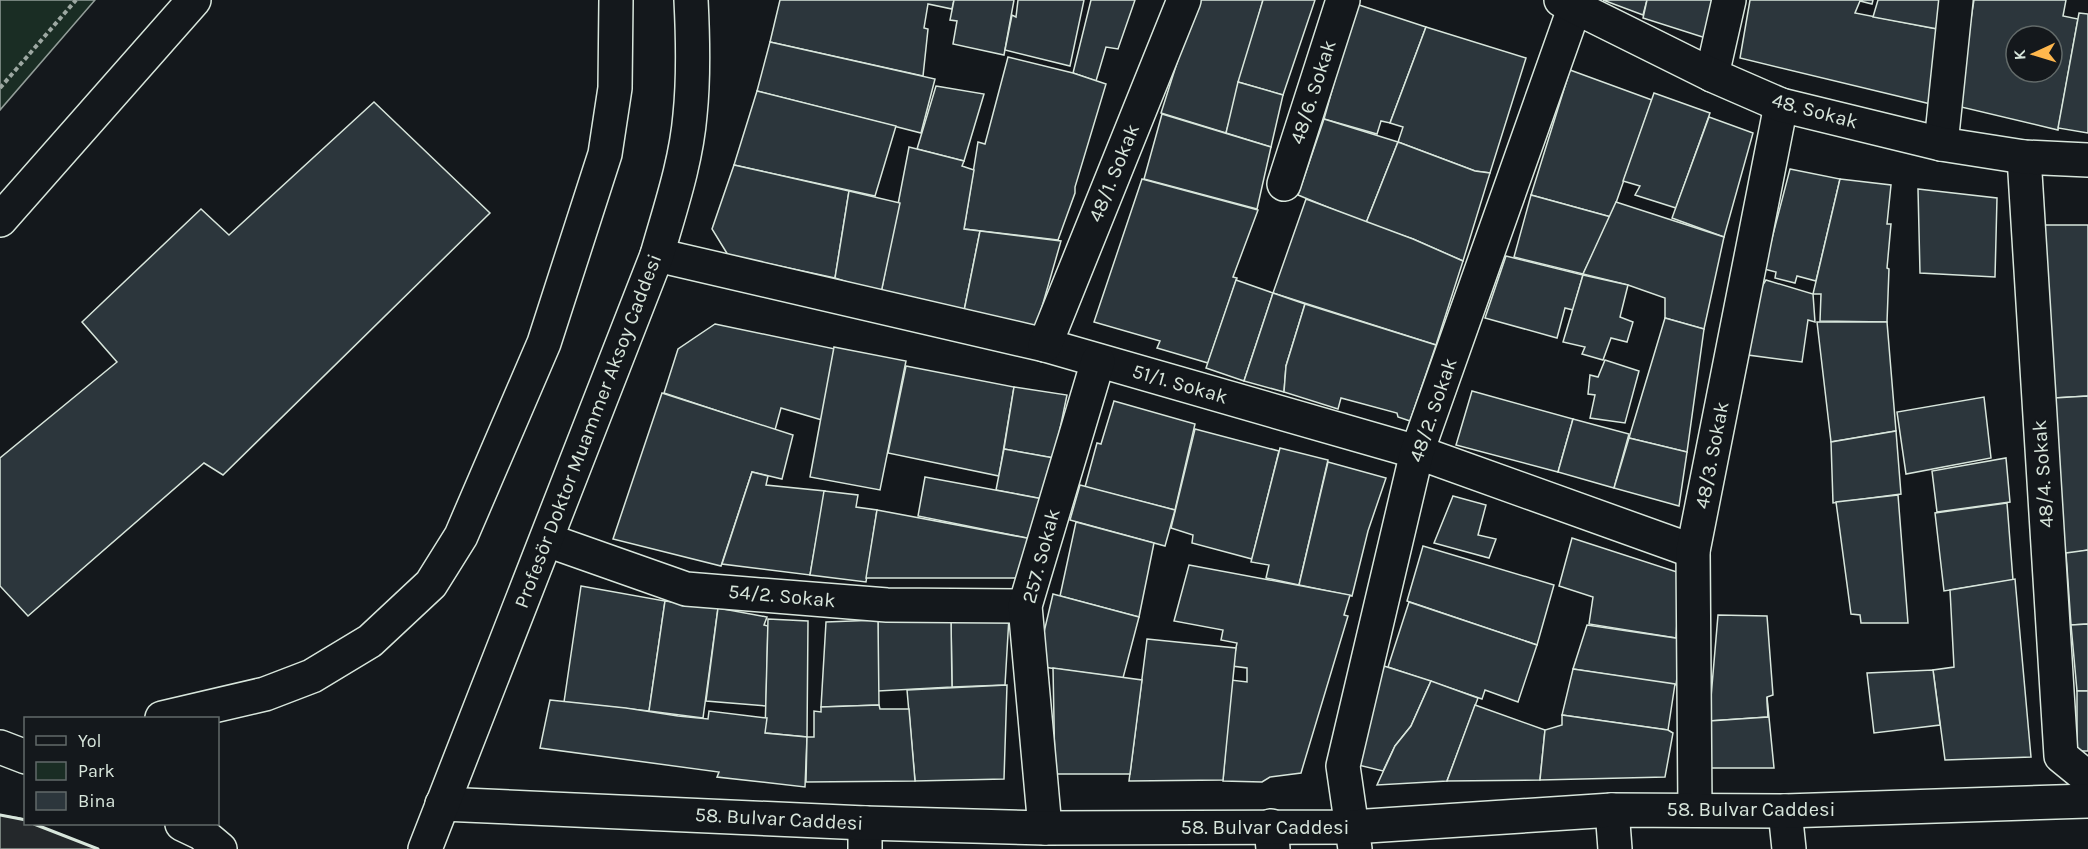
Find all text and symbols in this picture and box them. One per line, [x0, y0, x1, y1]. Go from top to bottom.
north arrow [2004, 24, 2064, 84]
street label: 48/6. Sokak [1285, 37, 1341, 147]
text: K [2010, 49, 2029, 61]
street label: 48. Sokak [1769, 88, 1861, 134]
street label: 48/1. Sokak [1084, 121, 1144, 225]
street label: Profesör Doktor Muammer Aksoy Caddesi [510, 251, 666, 611]
street label: 48/2. Sokak [1404, 355, 1462, 465]
street label: 51/1. Sokak [1130, 359, 1230, 409]
street label: 48/3. Sokak [1690, 399, 1734, 511]
street label: 48/4. Sokak [2028, 419, 2058, 529]
street label: 257. Sokak [1017, 506, 1065, 606]
street label: 54/2. Sokak [727, 580, 837, 612]
legend [24, 717, 219, 825]
text: Yol [78, 730, 102, 752]
text: Park [78, 760, 115, 782]
text: Bina [78, 790, 115, 812]
street label: 58. Bulvar Caddesi [1667, 798, 1835, 821]
street label: 58. Bulvar Caddesi [694, 803, 864, 835]
street label: 58. Bulvar Caddesi [1181, 816, 1349, 839]

